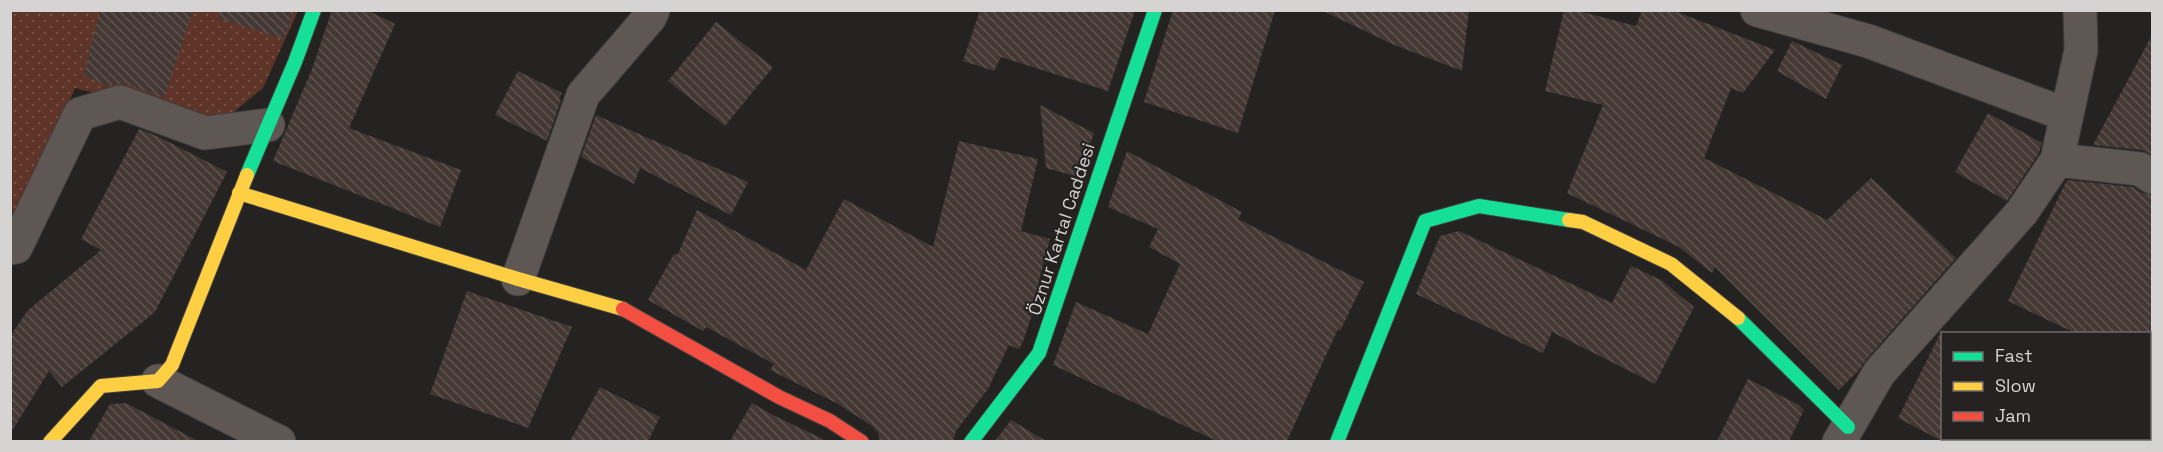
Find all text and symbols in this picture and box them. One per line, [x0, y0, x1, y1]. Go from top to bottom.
street label: Öznur Kartal Caddesi [1022, 140, 1100, 318]
legend [1941, 332, 2151, 440]
text: Fast [1995, 344, 2032, 367]
text: Slow [1995, 374, 2036, 397]
text: Jam [1995, 404, 2031, 427]

